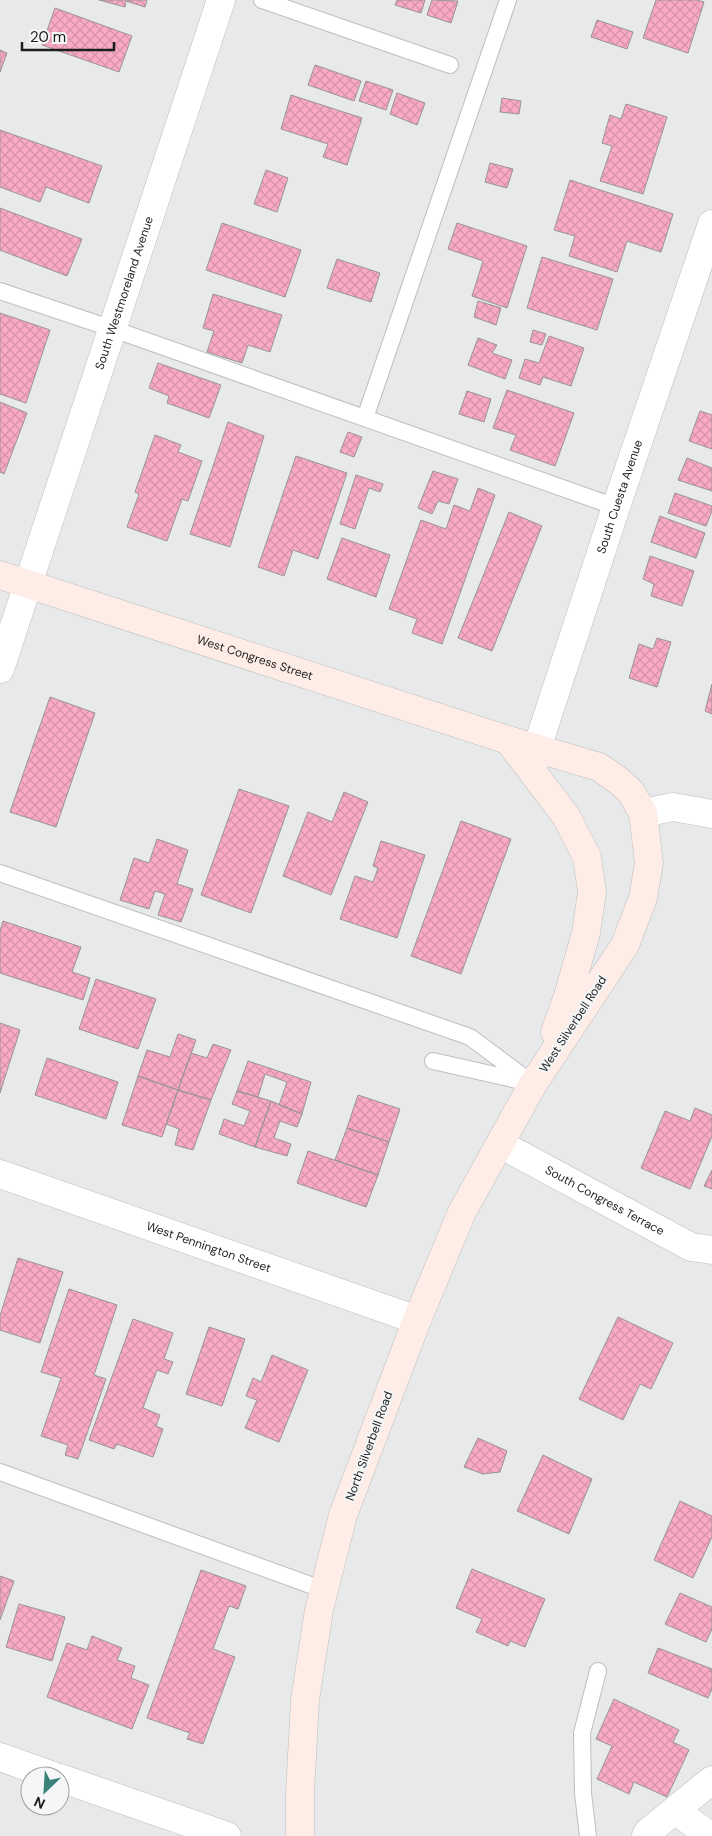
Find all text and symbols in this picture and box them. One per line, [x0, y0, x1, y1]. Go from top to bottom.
scale bar [22, 20, 115, 52]
text: 20 m [30, 27, 66, 47]
street label: South Westmoreland Avenue [91, 214, 157, 372]
street label: South Cuesta Avenue [593, 438, 646, 556]
street label: West Congress Street [195, 631, 315, 684]
street label: West Silverbell Road [536, 973, 610, 1075]
street label: South Congress Terrace [542, 1162, 667, 1239]
street label: West Pennington Street [144, 1218, 273, 1276]
street label: North Silverbell Road [342, 1389, 396, 1503]
north arrow [20, 1766, 70, 1816]
text: N [31, 1792, 48, 1813]

